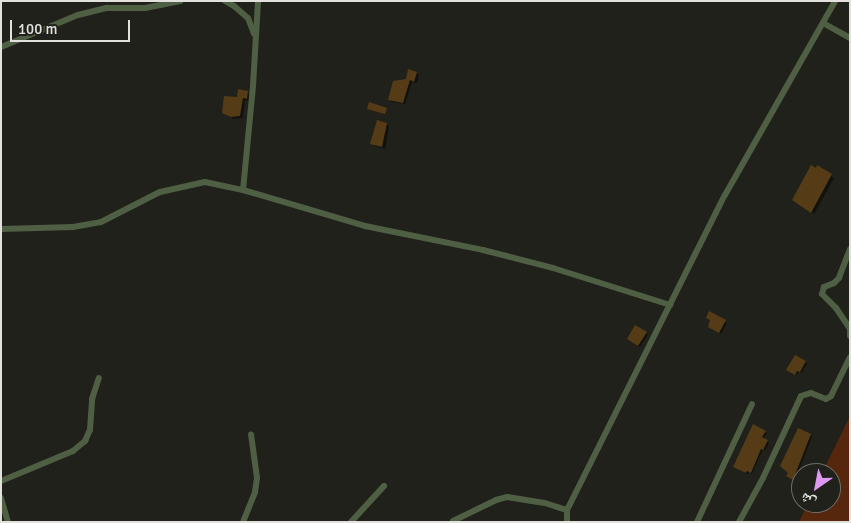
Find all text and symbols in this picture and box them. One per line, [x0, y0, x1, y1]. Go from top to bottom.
scale bar [12, 10, 132, 42]
text: 100 m [18, 20, 58, 38]
north arrow [791, 463, 841, 513]
text: ش [797, 489, 819, 511]

